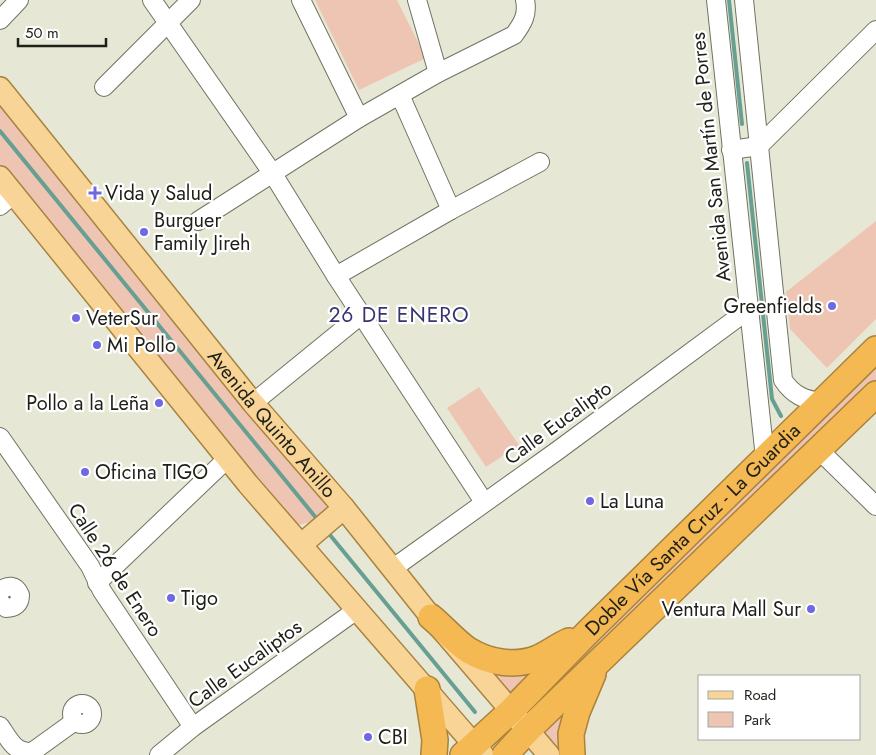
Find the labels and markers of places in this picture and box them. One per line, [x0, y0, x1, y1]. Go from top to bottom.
place label: Vida y Salud [105, 179, 212, 208]
marker: Vida y Salud [89, 187, 101, 199]
place label: Burguer Family Jireh [154, 206, 251, 258]
marker: Burguer Family Jireh [138, 226, 150, 238]
place label: Greenfields [724, 292, 822, 321]
marker: Greenfields [826, 300, 838, 312]
place label: VeterSur [86, 304, 158, 333]
marker: VeterSur [70, 312, 82, 324]
place label: Mi Pollo [107, 331, 176, 360]
marker: Mi Pollo [91, 339, 103, 351]
place label: Pollo a la Leña [26, 389, 149, 418]
marker: Pollo a la Leña [153, 397, 165, 409]
place label: Oficina TIGO [95, 458, 208, 487]
marker: Oficina TIGO [79, 466, 91, 478]
place label: La Luna [600, 487, 664, 516]
marker: La Luna [584, 495, 596, 507]
place label: Tigo [181, 584, 218, 613]
marker: Tigo [165, 592, 177, 604]
place label: Ventura Mall Sur [661, 595, 801, 624]
marker: Ventura Mall Sur [805, 603, 817, 615]
place label: CBI [378, 723, 408, 752]
marker: CBI [362, 731, 374, 743]

